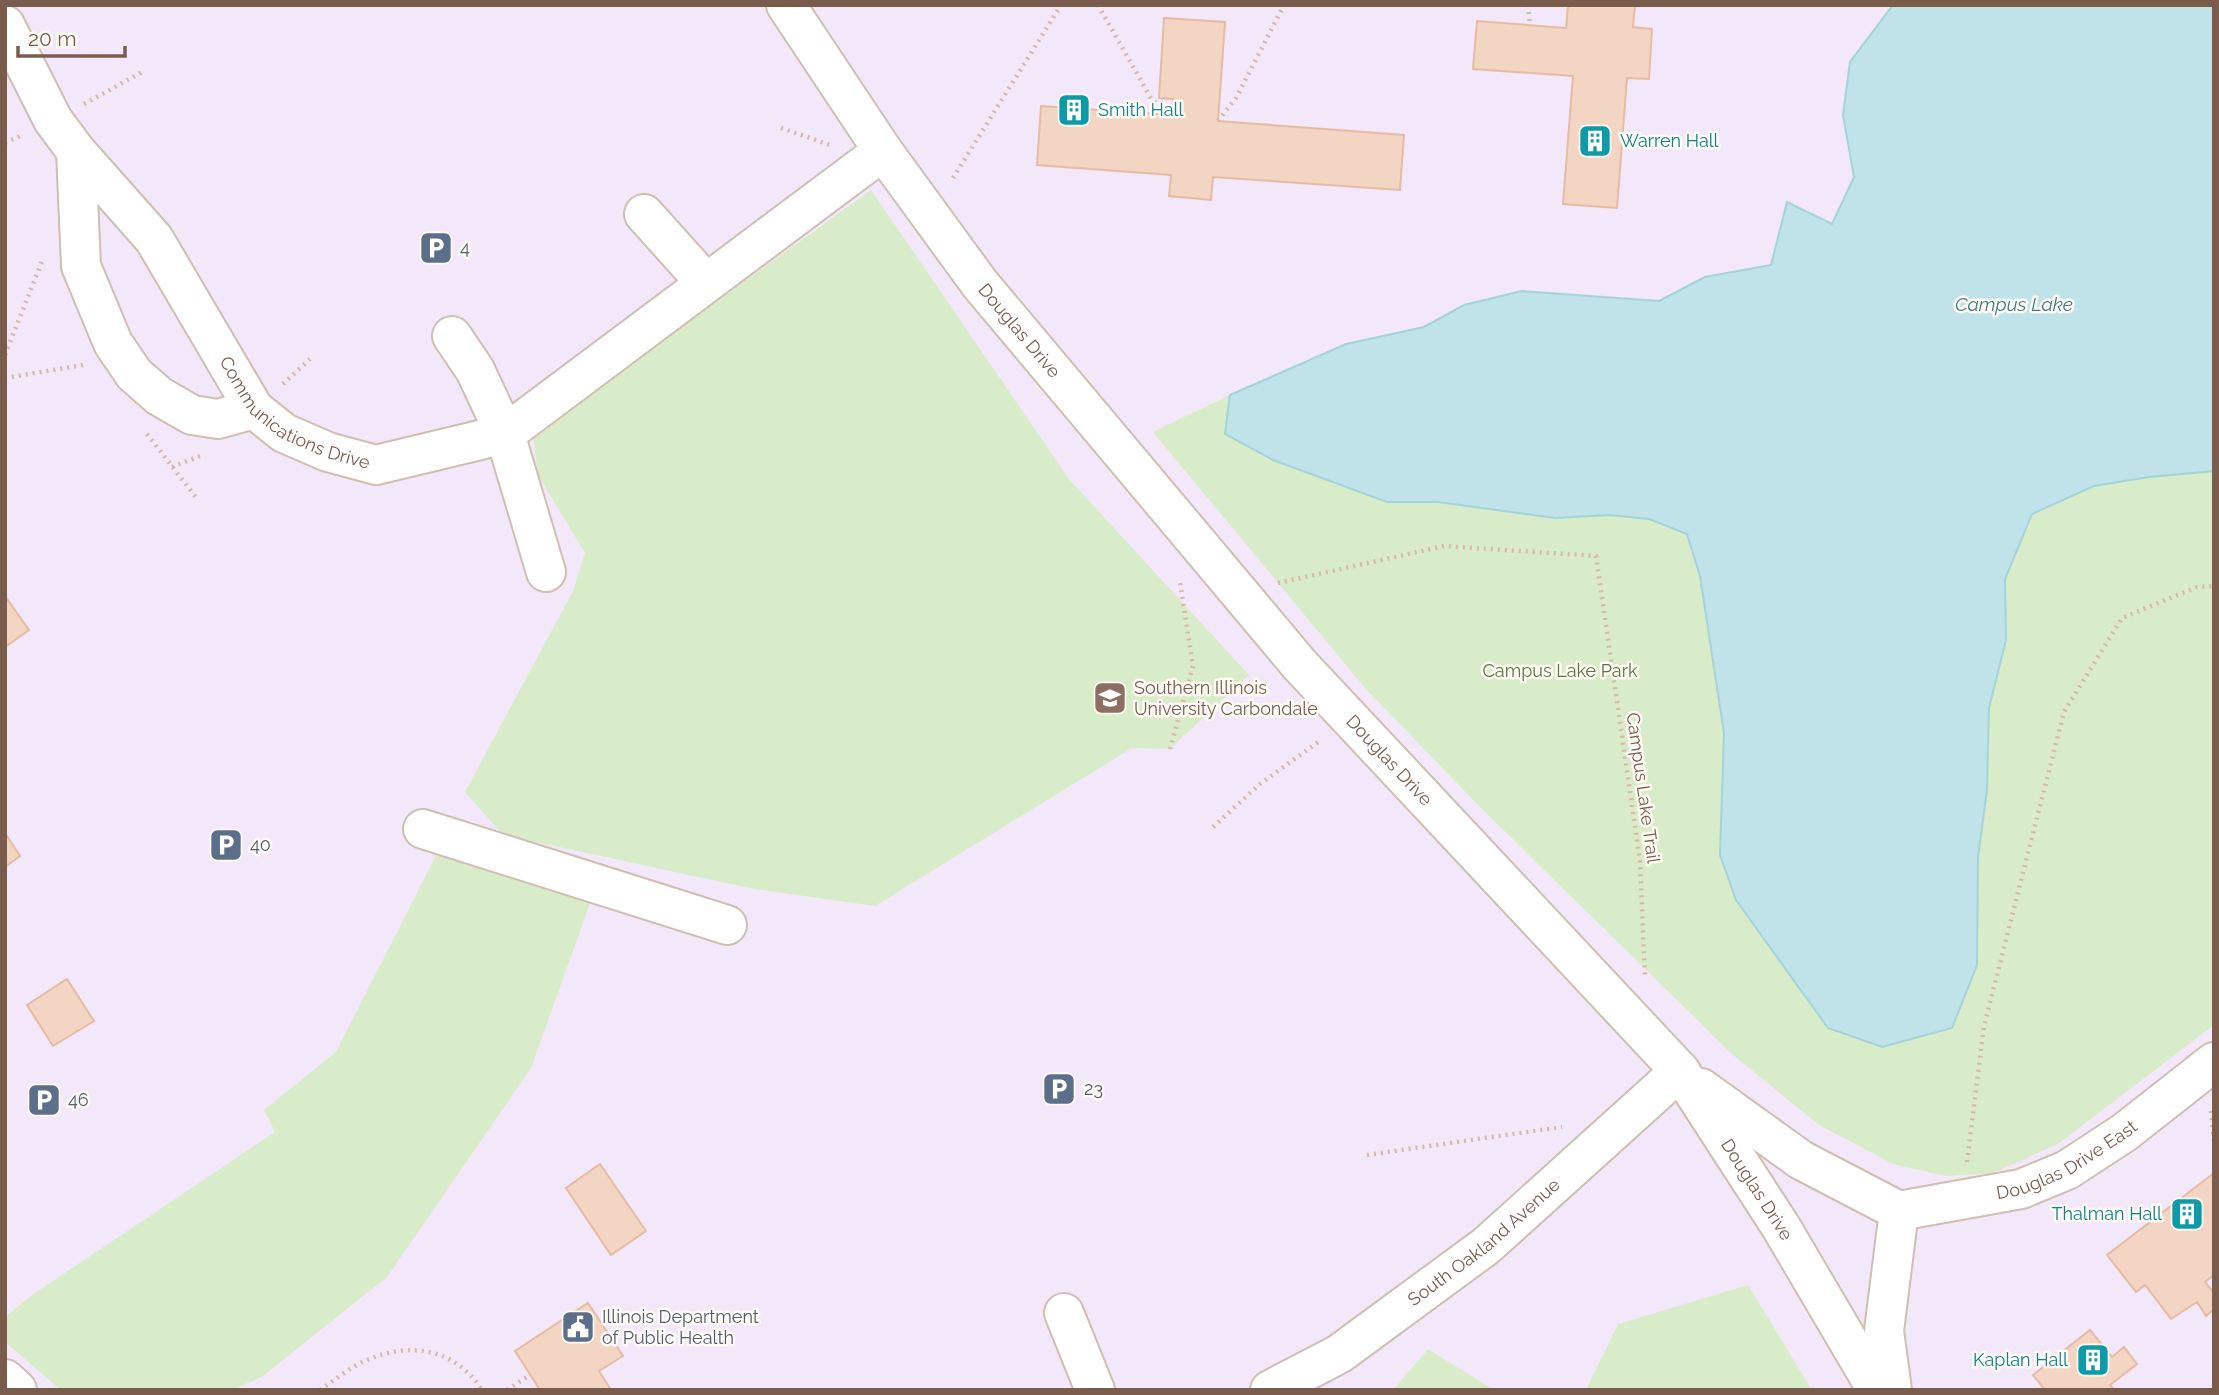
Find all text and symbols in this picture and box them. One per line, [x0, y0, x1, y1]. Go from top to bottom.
scale bar [18, 14, 124, 58]
text: 20 m [28, 26, 76, 51]
building icon: Smith Hall [1055, 91, 1093, 129]
place label: Smith Hall [1098, 99, 1183, 120]
building icon: Warren Hall [1576, 122, 1614, 160]
place label: Warren Hall [1620, 130, 1719, 151]
parking icon: 4 [417, 229, 455, 267]
place label: 4 [460, 237, 470, 258]
street label: Douglas Drive [974, 279, 1065, 382]
water label: Campus Lake [1955, 293, 2073, 315]
street label: Communications Drive [215, 352, 373, 473]
park label: Campus Lake Park [1482, 660, 1638, 681]
place label: Southern Illinois University Carbondale [1134, 677, 1318, 719]
school or university icon: Southern Illinois University Carbondale [1091, 679, 1129, 717]
street label: Douglas Drive [1342, 710, 1437, 810]
street label: Campus Lake Trail [1623, 711, 1664, 865]
parking icon: 40 [207, 826, 245, 864]
place label: 40 [250, 834, 271, 855]
parking icon: 23 [1040, 1070, 1078, 1108]
place label: 23 [1084, 1078, 1103, 1099]
parking icon: 46 [25, 1081, 63, 1119]
place label: 46 [68, 1089, 89, 1110]
street label: Douglas Drive East [1995, 1116, 2141, 1203]
street label: Douglas Drive [1717, 1135, 1798, 1244]
street label: South Oakland Avenue [1404, 1173, 1564, 1310]
building icon: Thalman Hall [2168, 1195, 2206, 1233]
place label: Thalman Hall [2052, 1203, 2162, 1224]
place label: Illinois Department of Public Health [602, 1306, 759, 1348]
public building icon: Illinois Department of Public Health [559, 1308, 597, 1346]
building icon: Kaplan Hall [2074, 1341, 2112, 1379]
place label: Kaplan Hall [1973, 1349, 2068, 1370]

